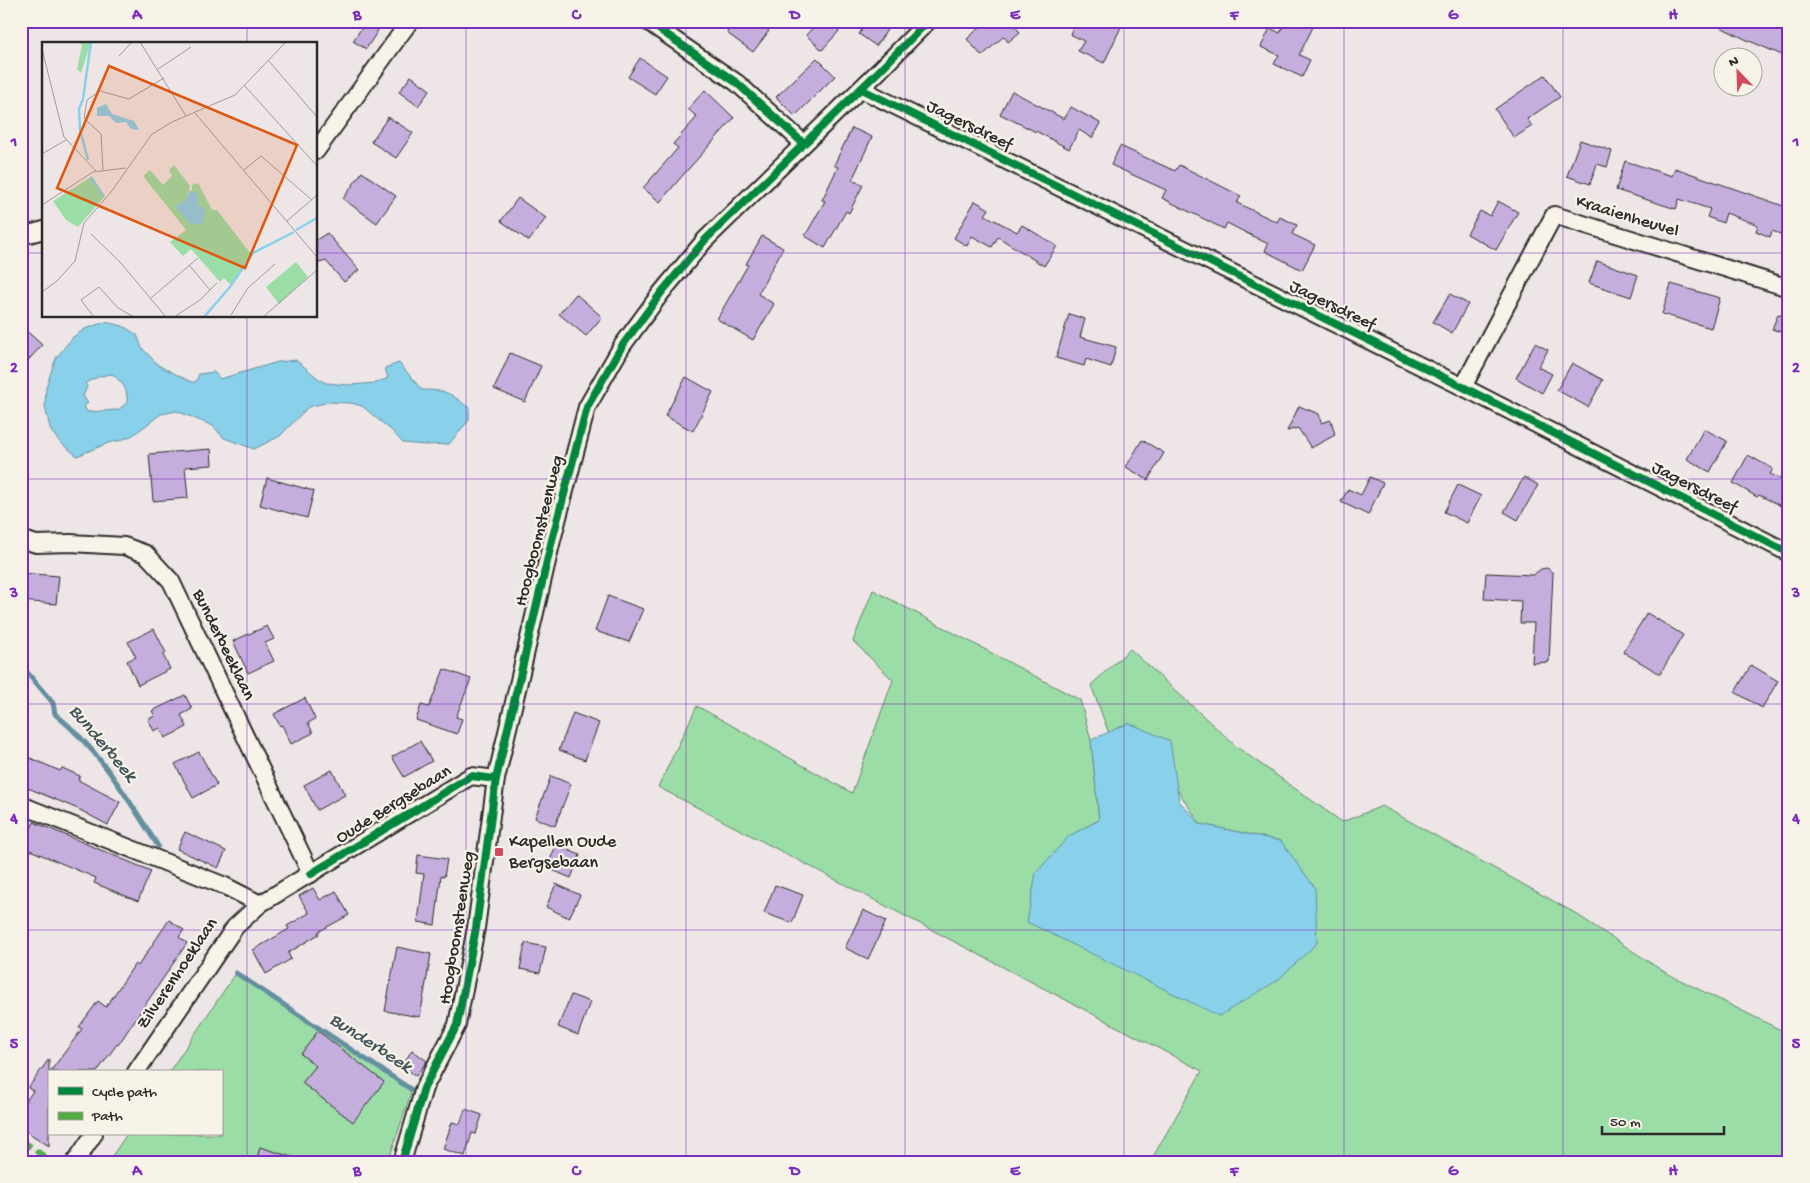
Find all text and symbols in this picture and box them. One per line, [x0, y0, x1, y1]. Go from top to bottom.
text: A [131, 7, 143, 26]
text: B [352, 7, 362, 26]
text: C [571, 7, 582, 26]
text: D [788, 7, 801, 26]
text: E [1010, 7, 1021, 26]
text: F [1229, 7, 1240, 26]
text: G [1448, 7, 1459, 26]
text: H [1668, 7, 1678, 26]
inset map [42, 42, 318, 318]
north arrow [1712, 48, 1762, 98]
text: N [1726, 53, 1741, 72]
street label: Jagersdreef [923, 96, 1017, 156]
text: 1 [10, 134, 17, 153]
text: 1 [1792, 134, 1799, 153]
street label: Kraaienheuvel [1573, 191, 1681, 243]
street label: Jagersdreef [1286, 276, 1380, 336]
text: 2 [10, 360, 18, 379]
text: 2 [1792, 360, 1800, 379]
street label: Hoogboomsteenweg [511, 453, 569, 609]
street label: Jagersdreef [1648, 458, 1742, 519]
text: 3 [9, 585, 18, 604]
street label: Bunderbeeklaan [187, 585, 259, 704]
text: 3 [1791, 585, 1800, 604]
water label: Bunderbeek [63, 701, 142, 788]
street label: Oude Bergsebaan [332, 761, 456, 849]
text: 4 [9, 811, 18, 830]
text: 4 [1791, 811, 1800, 830]
place label: Kapellen Oude Bergsebaan [508, 832, 617, 874]
marker: Kapellen Oude Bergsebaan [493, 846, 505, 858]
street label: Hoogboomsteenweg [436, 850, 480, 1006]
street label: Zilverenhoeklaan [133, 914, 223, 1034]
water label: Bunderbeek [325, 1009, 417, 1080]
text: 5 [10, 1036, 19, 1055]
text: 5 [1792, 1036, 1801, 1055]
legend [48, 1070, 222, 1136]
text: Cycle path [92, 1084, 157, 1102]
scale bar [1602, 1103, 1725, 1135]
text: Path [91, 1108, 123, 1126]
text: 50 m [1610, 1114, 1641, 1132]
text: A [131, 1163, 143, 1182]
text: B [352, 1163, 362, 1182]
text: C [571, 1163, 582, 1182]
text: D [788, 1163, 801, 1182]
text: E [1010, 1163, 1021, 1182]
text: F [1229, 1163, 1240, 1182]
text: G [1448, 1163, 1459, 1182]
text: H [1668, 1163, 1678, 1182]

